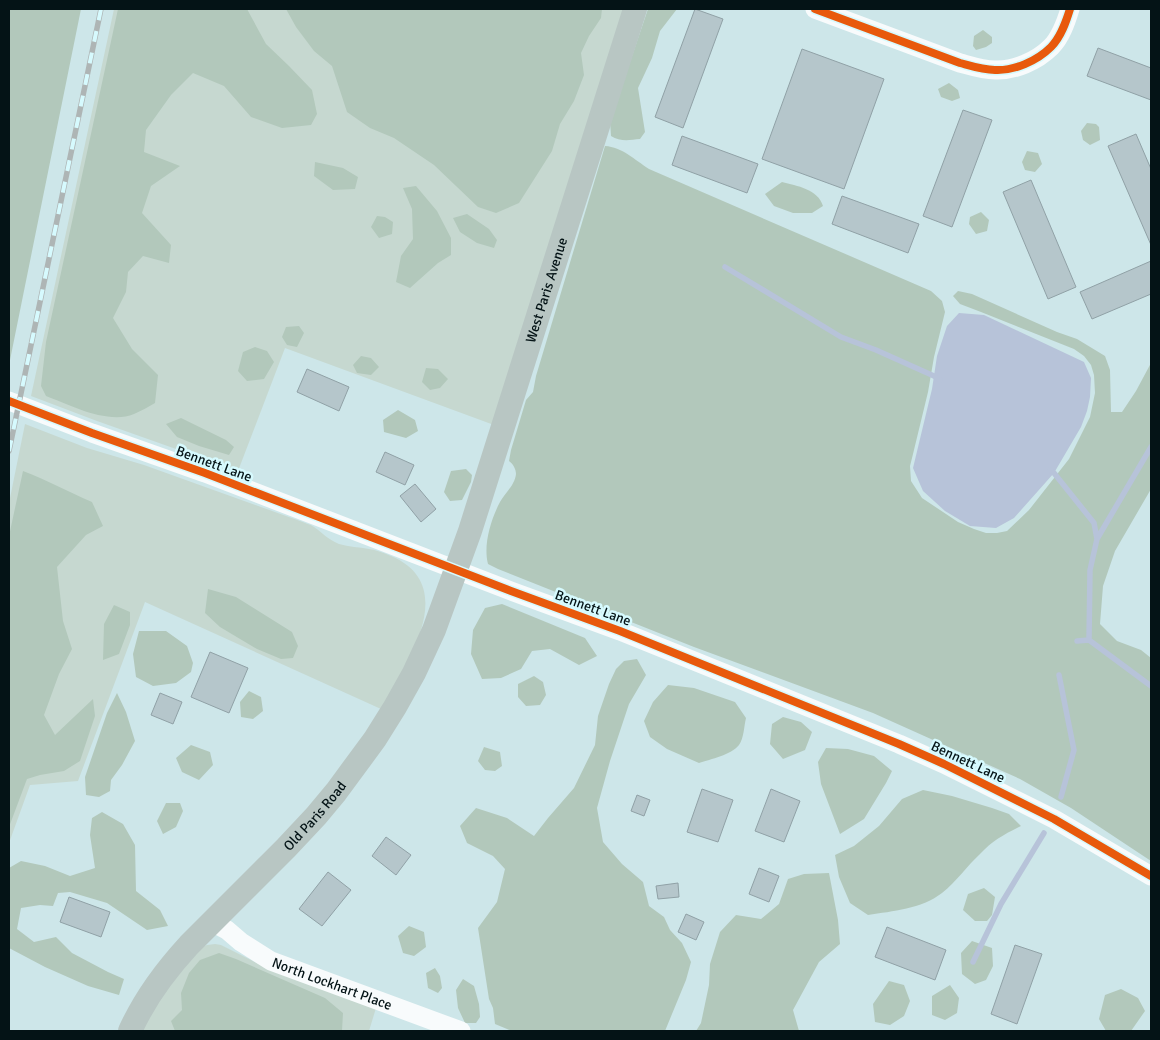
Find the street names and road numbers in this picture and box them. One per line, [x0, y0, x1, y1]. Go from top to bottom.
street label: West Paris Avenue [522, 235, 571, 345]
street label: Bennett Lane [174, 442, 254, 486]
street label: Bennett Lane [553, 586, 633, 630]
street label: Bennett Lane [928, 737, 1008, 787]
street label: Old Paris Road [280, 778, 350, 854]
street label: North Lockhart Place [270, 954, 394, 1013]

